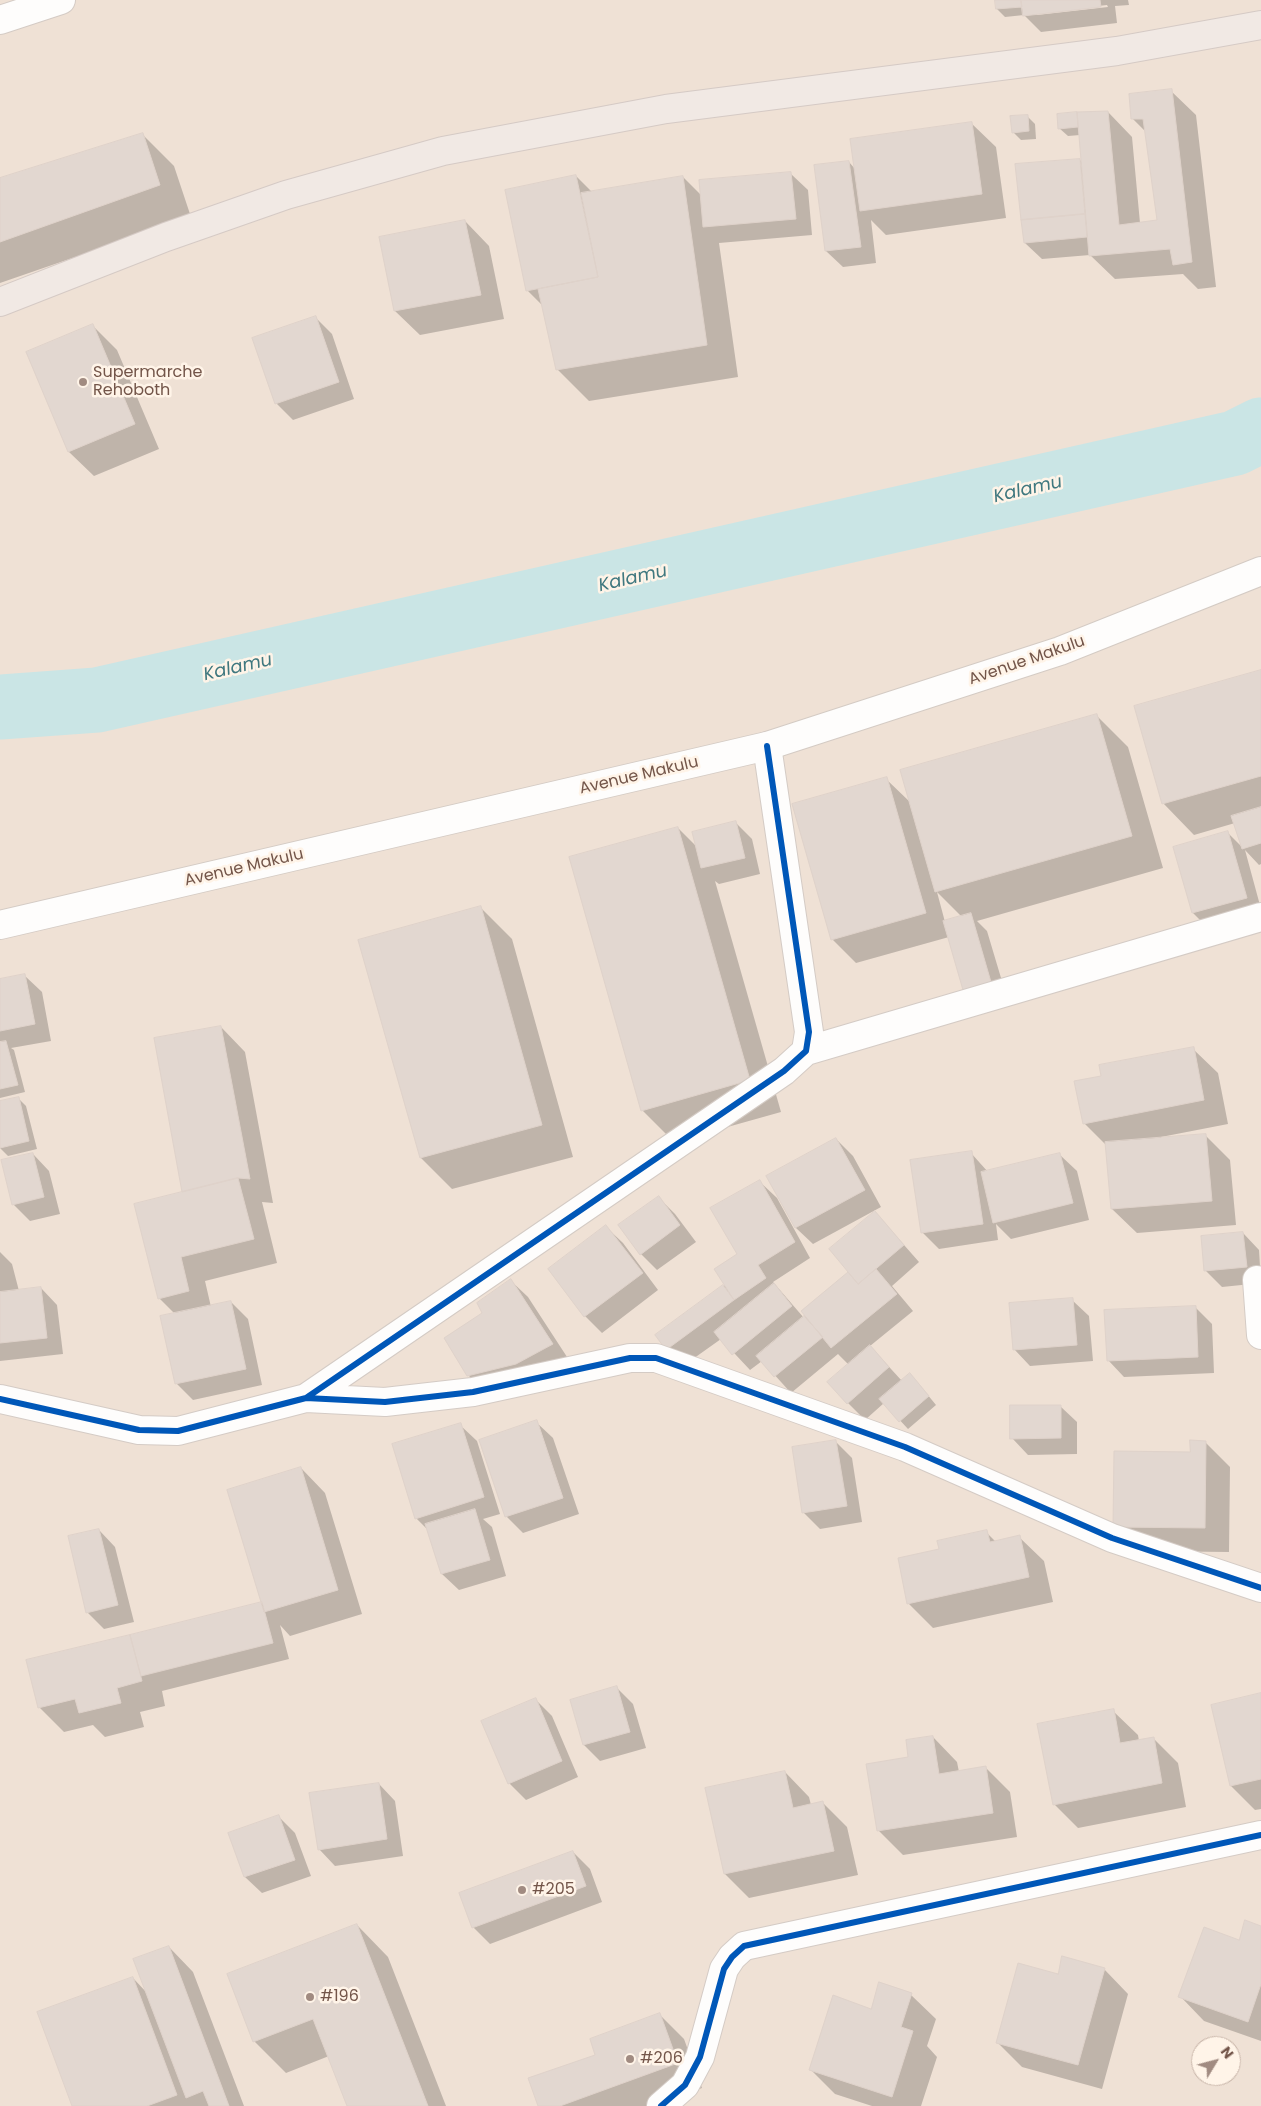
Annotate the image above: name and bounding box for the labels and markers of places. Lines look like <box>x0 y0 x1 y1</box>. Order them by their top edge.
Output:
place label: Supermarche Rehoboth <box>93 363 202 401</box>
marker: Supermarche Rehoboth <box>77 376 89 388</box>
place label: #205 <box>532 1880 575 1900</box>
marker: #205 <box>516 1884 528 1896</box>
place label: #196 <box>320 1987 359 2007</box>
marker: #196 <box>304 1991 316 2003</box>
place label: #206 <box>640 2049 683 2069</box>
marker: #206 <box>624 2053 636 2065</box>

